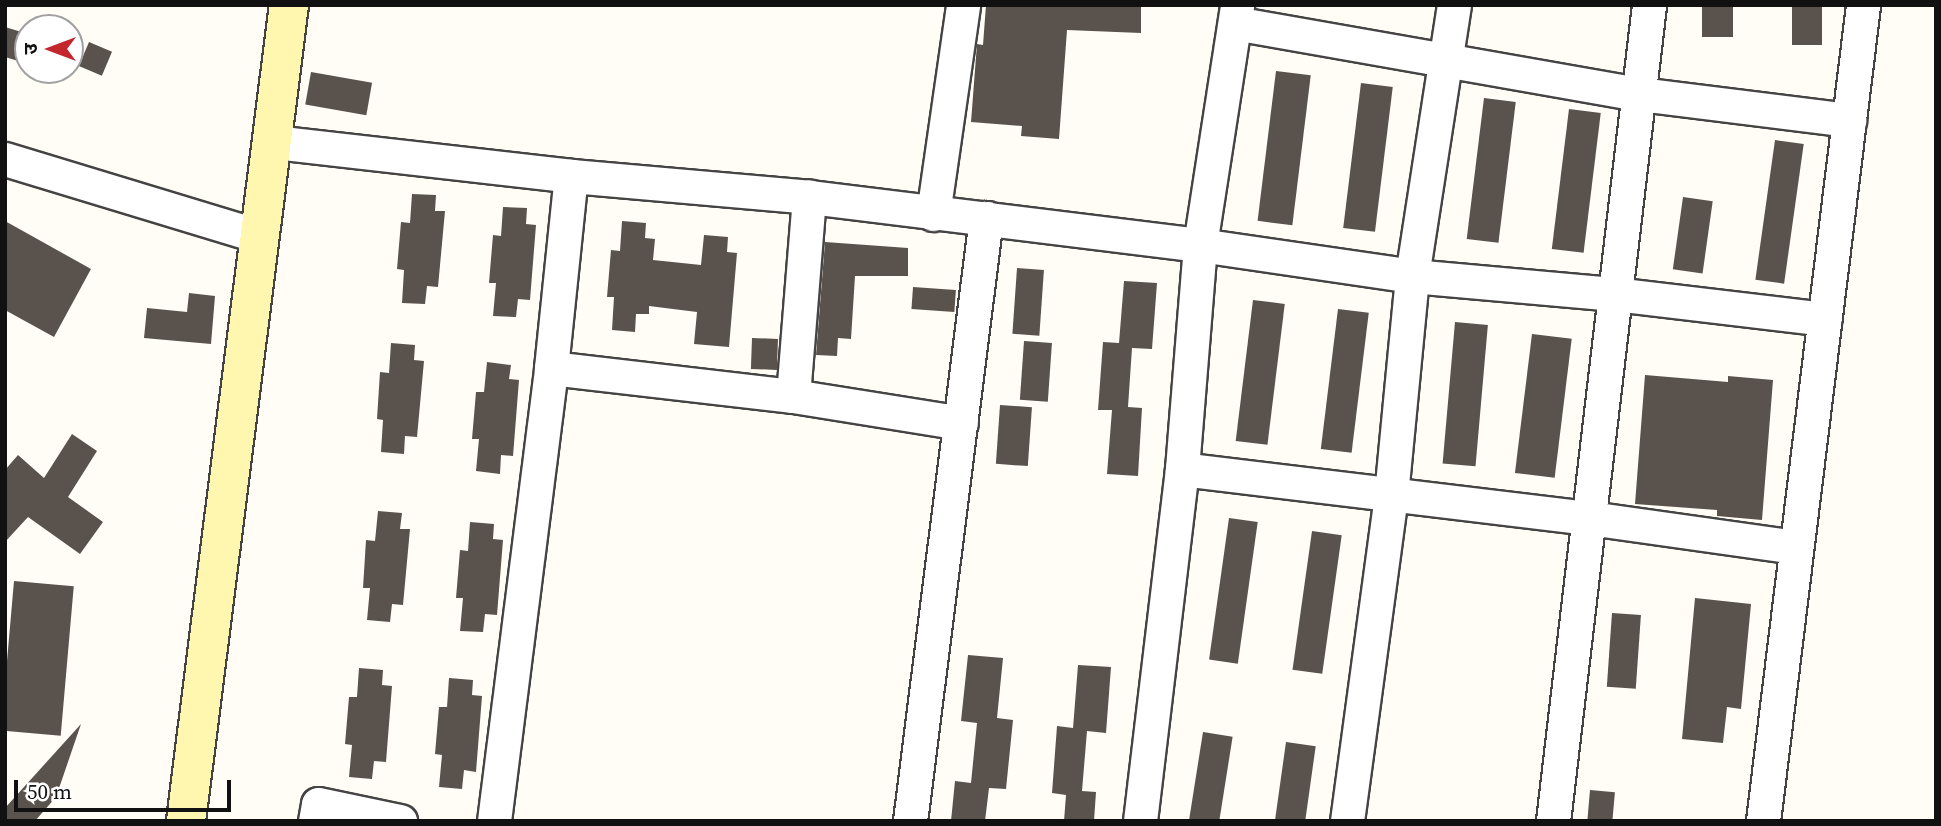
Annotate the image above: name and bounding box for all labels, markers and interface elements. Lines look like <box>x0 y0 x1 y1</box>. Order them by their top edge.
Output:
north arrow <box>14 14 84 84</box>
text: उ <box>17 43 43 55</box>
scale bar <box>18 766 234 810</box>
text: 50 m <box>27 777 72 806</box>

